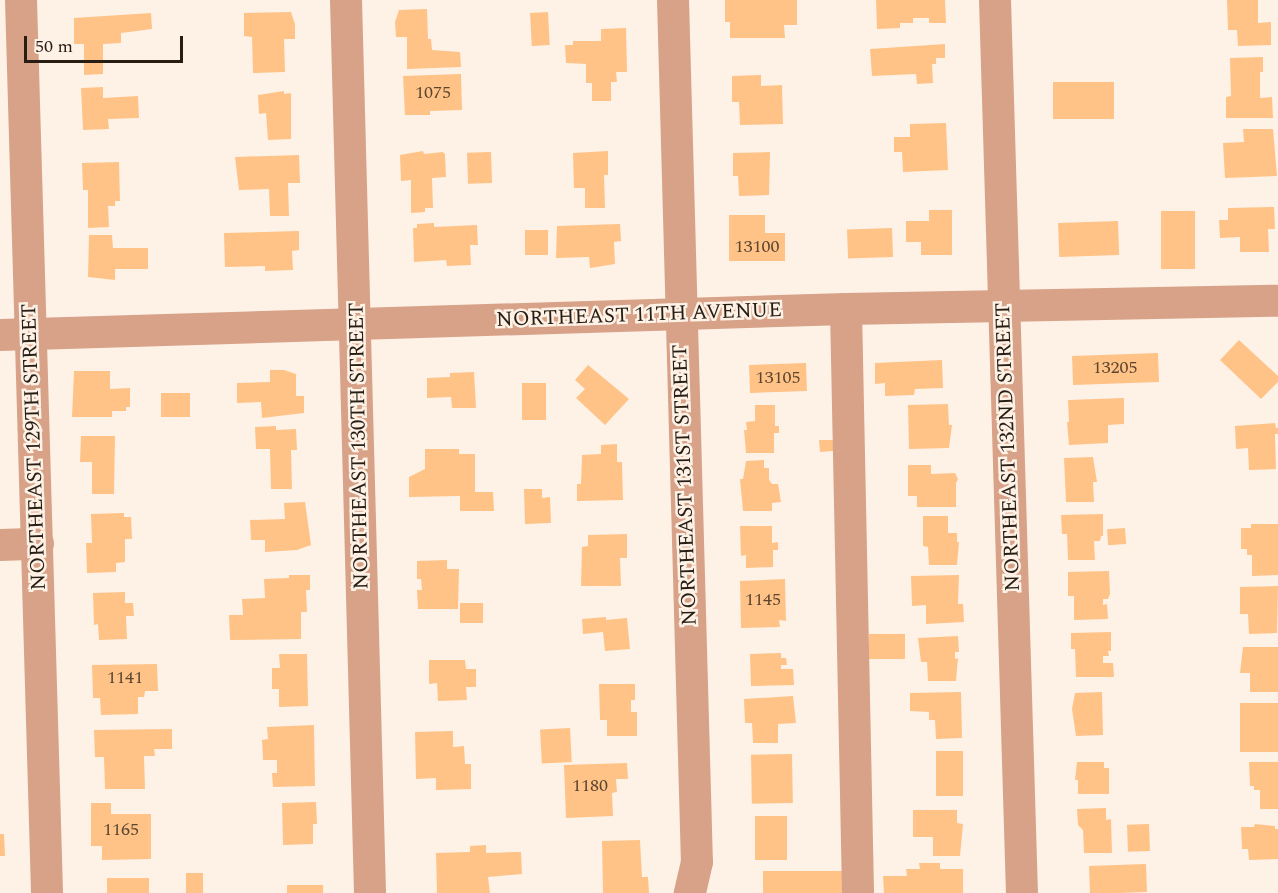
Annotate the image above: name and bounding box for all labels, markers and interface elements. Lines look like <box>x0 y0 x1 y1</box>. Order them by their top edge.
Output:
scale bar <box>27 24 186 62</box>
text: 50 m <box>35 33 73 60</box>
house number: 1075 <box>415 82 451 104</box>
house number: 13100 <box>735 236 779 258</box>
street label: NORTHEAST 11TH AVENUE <box>495 297 783 333</box>
street label: NORTHEAST 130TH STREET <box>344 302 374 590</box>
street label: NORTHEAST 132ND STREET <box>990 302 1026 592</box>
street label: NORTHEAST 129TH STREET <box>16 303 52 591</box>
street label: NORTHEAST 131ST STREET <box>667 344 703 626</box>
house number: 13205 <box>1093 357 1137 379</box>
house number: 13105 <box>756 367 800 389</box>
house number: 1145 <box>745 589 781 611</box>
house number: 1141 <box>107 667 143 689</box>
house number: 1180 <box>572 775 608 797</box>
house number: 1165 <box>103 819 139 841</box>

